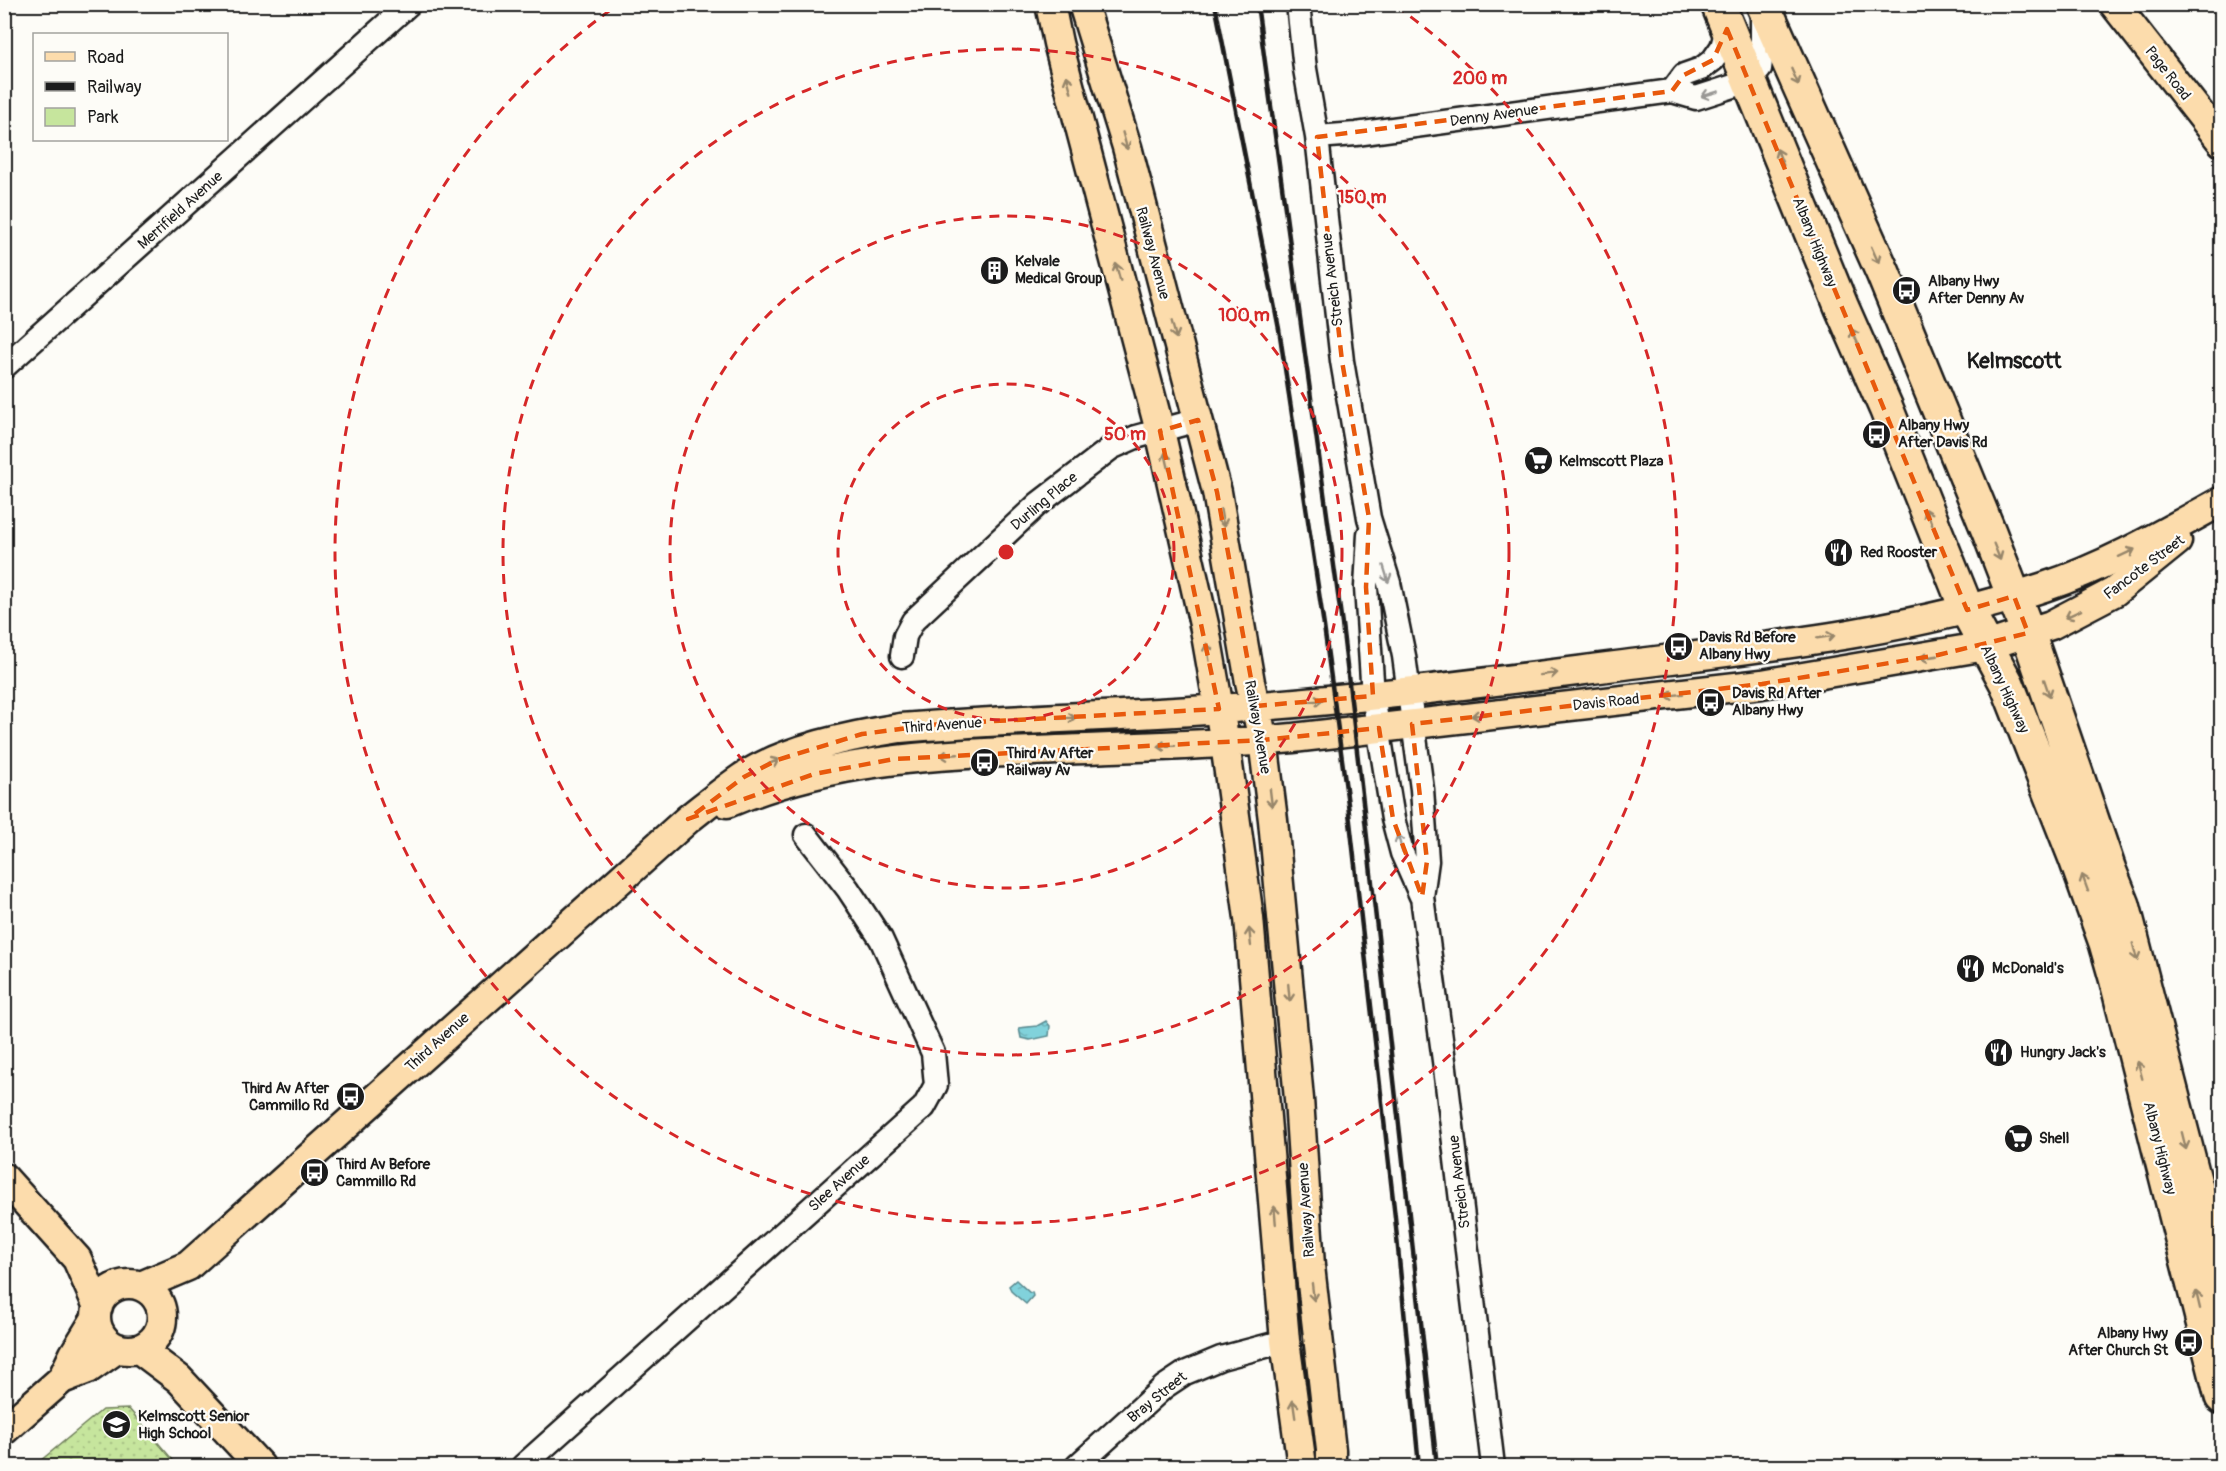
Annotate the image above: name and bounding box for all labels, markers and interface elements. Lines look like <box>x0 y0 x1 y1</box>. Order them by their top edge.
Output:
legend <box>33 33 228 141</box>
street label: Page Road <box>2140 42 2195 104</box>
text: Road <box>87 46 124 69</box>
text: 200 m <box>1453 67 1507 90</box>
one-way arrow <box>1790 68 1802 86</box>
one-way arrow <box>1062 75 1074 94</box>
text: Railway <box>87 76 142 99</box>
one-way arrow <box>1701 89 1720 100</box>
street label: Denny Avenue <box>1449 100 1540 131</box>
text: Park <box>87 106 119 129</box>
one-way arrow <box>1120 131 1131 150</box>
one-way arrow <box>1774 148 1785 166</box>
street label: Merrifield Avenue <box>134 167 227 254</box>
text: 150 m <box>1338 186 1387 209</box>
street label: Albany Highway <box>1788 194 1841 291</box>
street label: Railway Avenue <box>1131 205 1174 302</box>
street label: Streich Avenue <box>1317 232 1348 328</box>
one-way arrow <box>1871 246 1882 264</box>
place label: Kelvale Medical Group <box>1015 252 1102 288</box>
building icon: Kelvale Medical Group <box>978 254 1010 286</box>
one-way arrow <box>1112 263 1124 282</box>
place label: Albany Hwy After Denny Av <box>1928 272 2025 308</box>
bus stop icon: Albany Hwy After Denny Av <box>1891 274 1923 306</box>
text: 100 m <box>1218 304 1270 327</box>
one-way arrow <box>1168 320 1180 339</box>
one-way arrow <box>1849 328 1860 346</box>
district label: Kelmscott <box>1967 348 2062 375</box>
place label: Albany Hwy After Davis Rd <box>1898 416 1988 452</box>
bus stop icon: Albany Hwy After Davis Rd <box>1861 418 1893 450</box>
text: 50 m <box>1104 423 1146 446</box>
supermarket icon: Kelmscott Plaza <box>1522 445 1554 477</box>
one-way arrow <box>1160 452 1172 471</box>
place label: Kelmscott Plaza <box>1559 452 1663 471</box>
street label: Durling Place <box>1007 468 1082 535</box>
one-way arrow <box>1217 508 1228 528</box>
one-way arrow <box>1923 508 1934 527</box>
street label: Fancote Street <box>2100 530 2189 604</box>
restaurant icon: Red Rooster <box>1823 536 1855 568</box>
centre of rings <box>996 542 1016 562</box>
one-way arrow <box>1992 542 2003 561</box>
place label: Red Rooster <box>1860 543 1938 562</box>
one-way arrow <box>2118 546 2136 558</box>
one-way arrow <box>1382 564 1393 583</box>
one-way arrow <box>2064 609 2082 621</box>
place label: Davis Rd Before Albany Hwy <box>1699 628 1796 664</box>
bus stop icon: Davis Rd Before Albany Hwy <box>1662 630 1694 662</box>
one-way arrow <box>1815 632 1835 643</box>
one-way arrow <box>1203 642 1214 662</box>
street label: Albany Highway <box>1976 642 2034 737</box>
one-way arrow <box>1919 651 1939 662</box>
one-way arrow <box>1539 669 1559 680</box>
one-way arrow <box>2043 678 2054 697</box>
street label: Railway Avenue <box>1240 679 1275 776</box>
place label: Davis Rd After Albany Hwy <box>1732 684 1822 720</box>
bus stop icon: Davis Rd After Albany Hwy <box>1695 686 1727 718</box>
street label: Davis Road <box>1572 690 1640 715</box>
one-way arrow <box>1664 690 1684 701</box>
one-way arrow <box>1303 695 1323 706</box>
one-way arrow <box>1470 710 1490 721</box>
one-way arrow <box>1056 712 1076 723</box>
street label: Third Avenue <box>901 713 983 738</box>
one-way arrow <box>1157 740 1177 751</box>
place label: Third Av After Railway Av <box>1005 744 1094 780</box>
bus stop icon: Third Av After Railway Av <box>969 746 1001 778</box>
one-way arrow <box>940 749 960 760</box>
one-way arrow <box>762 757 780 769</box>
one-way arrow <box>1265 788 1276 808</box>
one-way arrow <box>1393 834 1405 853</box>
one-way arrow <box>2078 874 2089 893</box>
one-way arrow <box>1244 927 1255 947</box>
one-way arrow <box>2130 943 2142 962</box>
restaurant icon: McDonald's <box>1955 952 1987 984</box>
place label: McDonald's <box>1992 959 2064 978</box>
one-way arrow <box>1284 982 1295 1002</box>
street label: Third Avenue <box>401 1008 474 1076</box>
restaurant icon: Hungry Jack's <box>1983 1036 2015 1068</box>
place label: Hungry Jack's <box>2020 1043 2106 1062</box>
one-way arrow <box>2134 1061 2146 1080</box>
place label: Third Av After Cammillo Rd <box>241 1079 330 1115</box>
bus stop icon: Third Av After Cammillo Rd <box>334 1081 366 1113</box>
street label: Albany Highway <box>2139 1100 2180 1197</box>
supermarket icon: Shell <box>2002 1122 2034 1154</box>
place label: Shell <box>2039 1129 2069 1148</box>
one-way arrow <box>2179 1131 2191 1150</box>
street label: Streich Avenue <box>1444 1134 1475 1230</box>
street label: Slee Avenue <box>805 1150 875 1216</box>
place label: Third Av Before Cammillo Rd <box>335 1155 431 1191</box>
bus stop icon: Third Av Before Cammillo Rd <box>299 1157 331 1189</box>
street label: Railway Avenue <box>1294 1161 1319 1258</box>
one-way arrow <box>1269 1205 1280 1225</box>
one-way arrow <box>1308 1281 1319 1301</box>
one-way arrow <box>2192 1290 2203 1310</box>
place label: Albany Hwy After Church St <box>2068 1324 2169 1360</box>
bus stop icon: Albany Hwy After Church St <box>2173 1326 2205 1358</box>
street label: Bray Street <box>1124 1367 1192 1427</box>
one-way arrow <box>1289 1399 1300 1419</box>
place label: Kelmscott Senior High School <box>138 1407 250 1443</box>
school or university icon: Kelmscott Senior High School <box>101 1409 133 1441</box>

